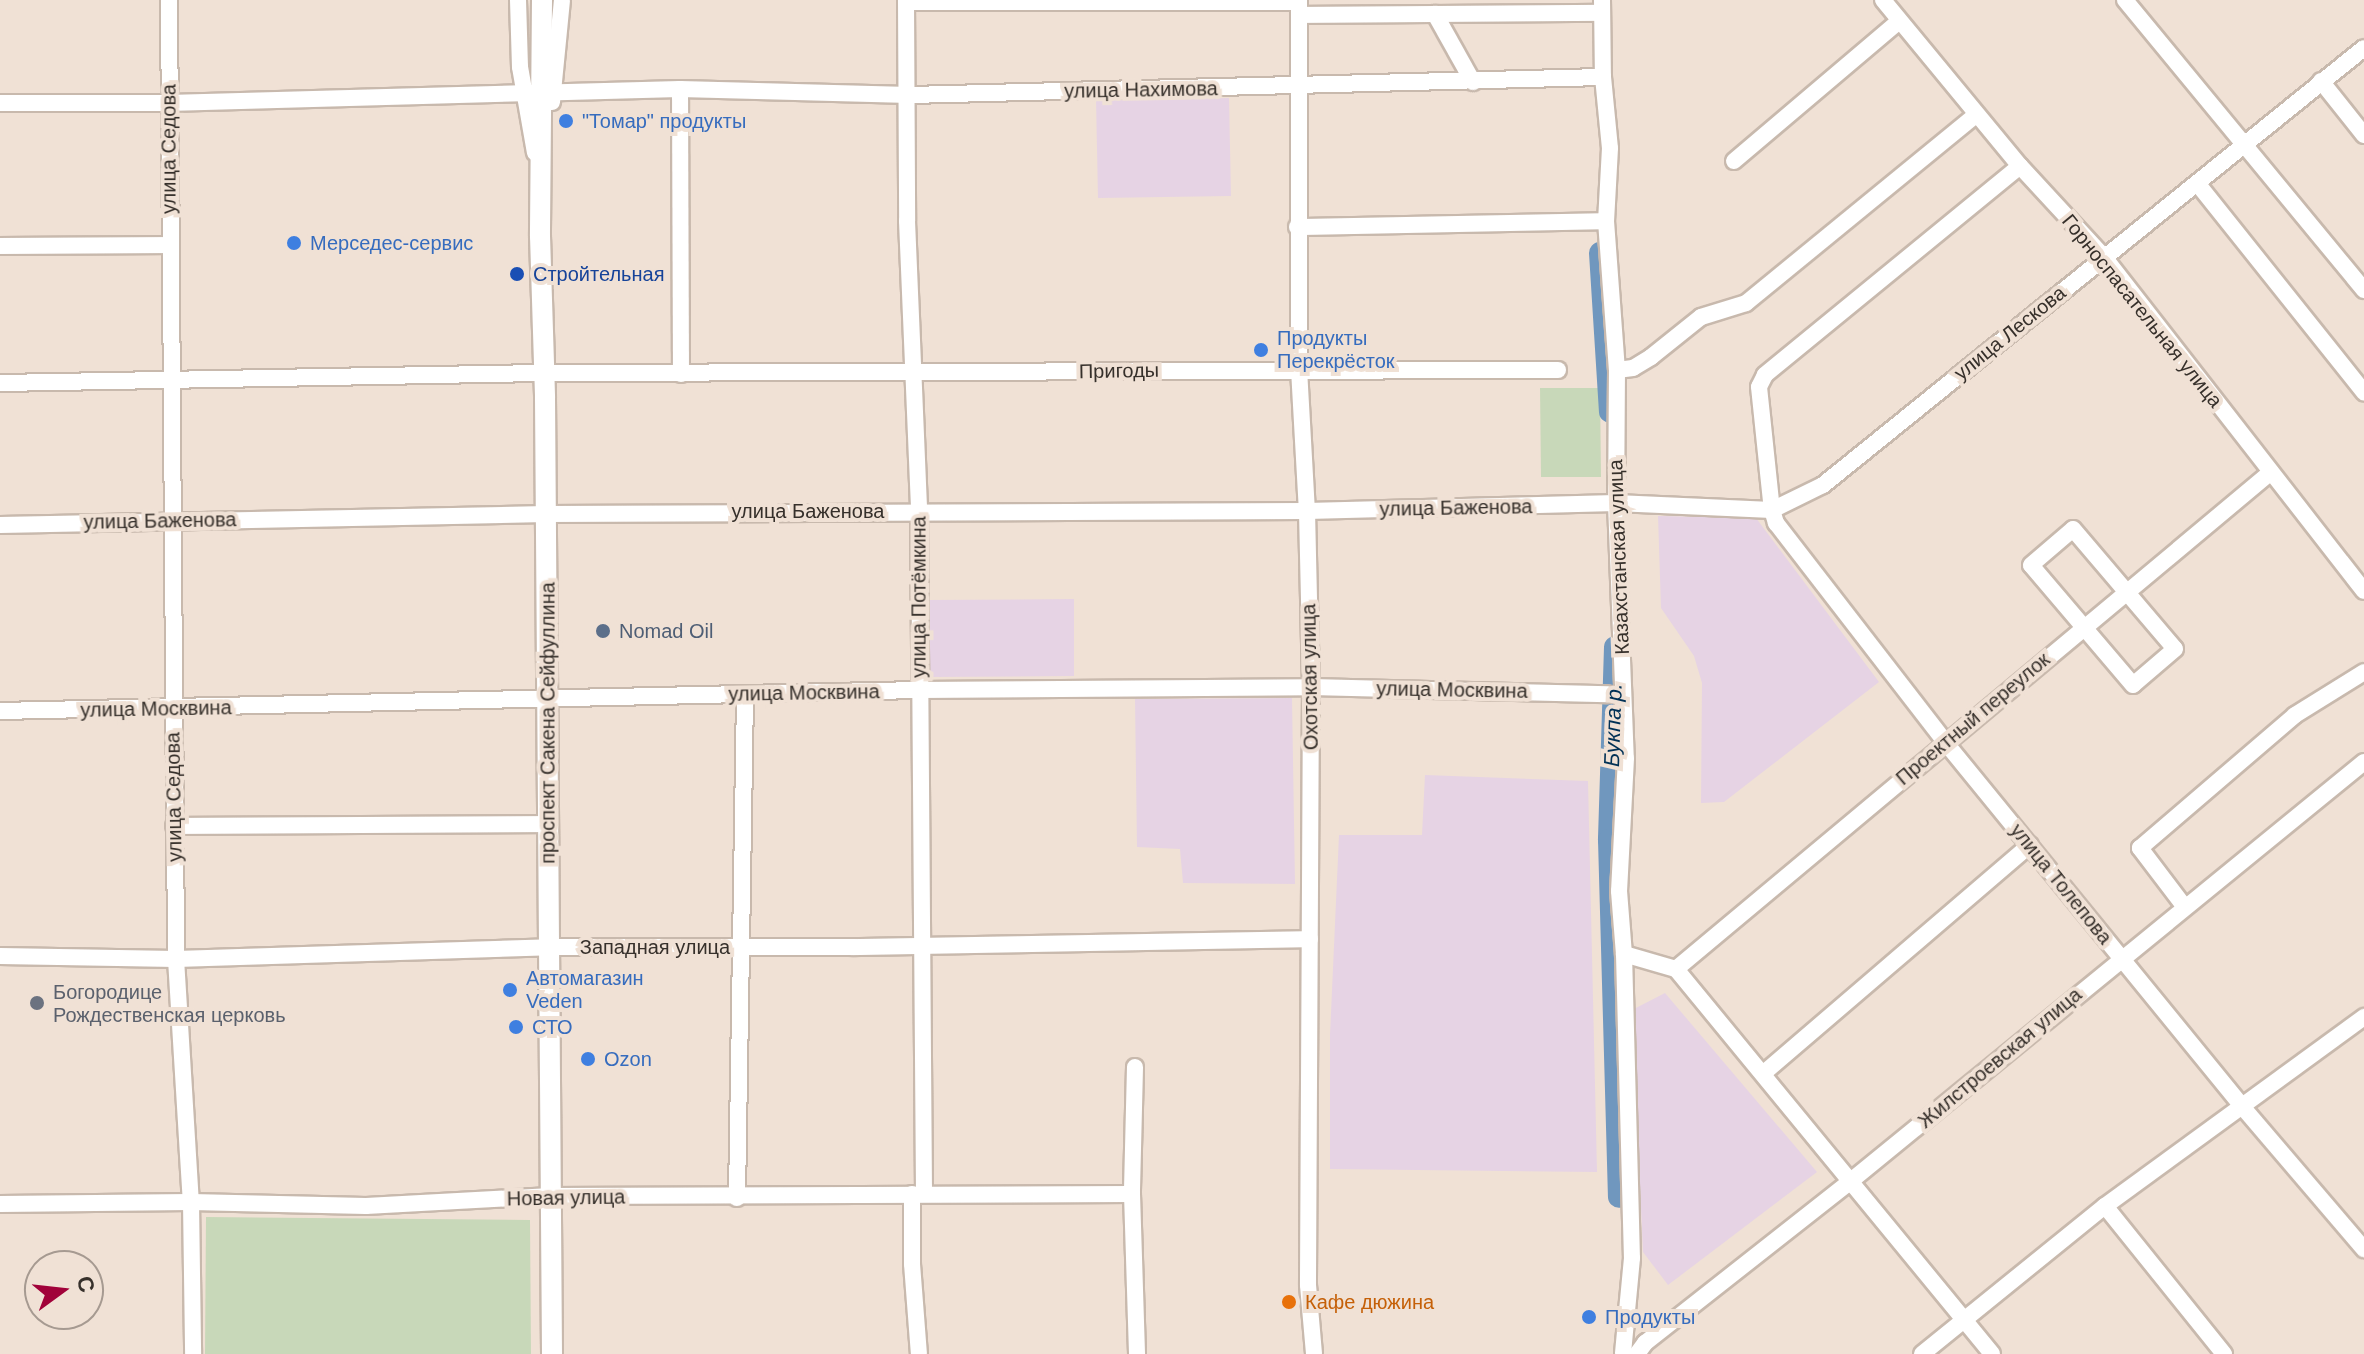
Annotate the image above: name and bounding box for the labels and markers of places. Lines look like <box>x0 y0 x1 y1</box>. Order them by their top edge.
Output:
place label: "Томар" продукты <box>582 109 746 133</box>
marker: "Томар" продукты <box>557 112 575 130</box>
place label: Мерседес-сервис <box>310 231 473 255</box>
marker: Мерседес-сервис <box>285 234 303 252</box>
place label: Стройтельная <box>533 262 665 286</box>
marker: Стройтельная <box>508 265 526 283</box>
place label: Продукты Перекрёсток <box>1277 326 1395 373</box>
marker: Продукты Перекрёсток <box>1252 341 1270 359</box>
place label: Nomad Oil <box>619 619 713 643</box>
marker: Nomad Oil <box>594 622 612 640</box>
place label: Автомагазин Veden <box>526 966 644 1013</box>
place label: Богородице Рождественская церковь <box>53 980 286 1027</box>
marker: Автомагазин Veden <box>501 981 519 999</box>
marker: Богородице Рождественская церковь <box>28 994 46 1012</box>
place label: СТО <box>532 1015 573 1039</box>
marker: СТО <box>507 1018 525 1036</box>
place label: Ozon <box>604 1047 652 1071</box>
marker: Ozon <box>579 1050 597 1068</box>
place label: Кафе дюжина <box>1305 1290 1434 1314</box>
marker: Кафе дюжина <box>1280 1293 1298 1311</box>
place label: Продукты <box>1605 1305 1695 1329</box>
marker: Продукты <box>1580 1308 1598 1326</box>

